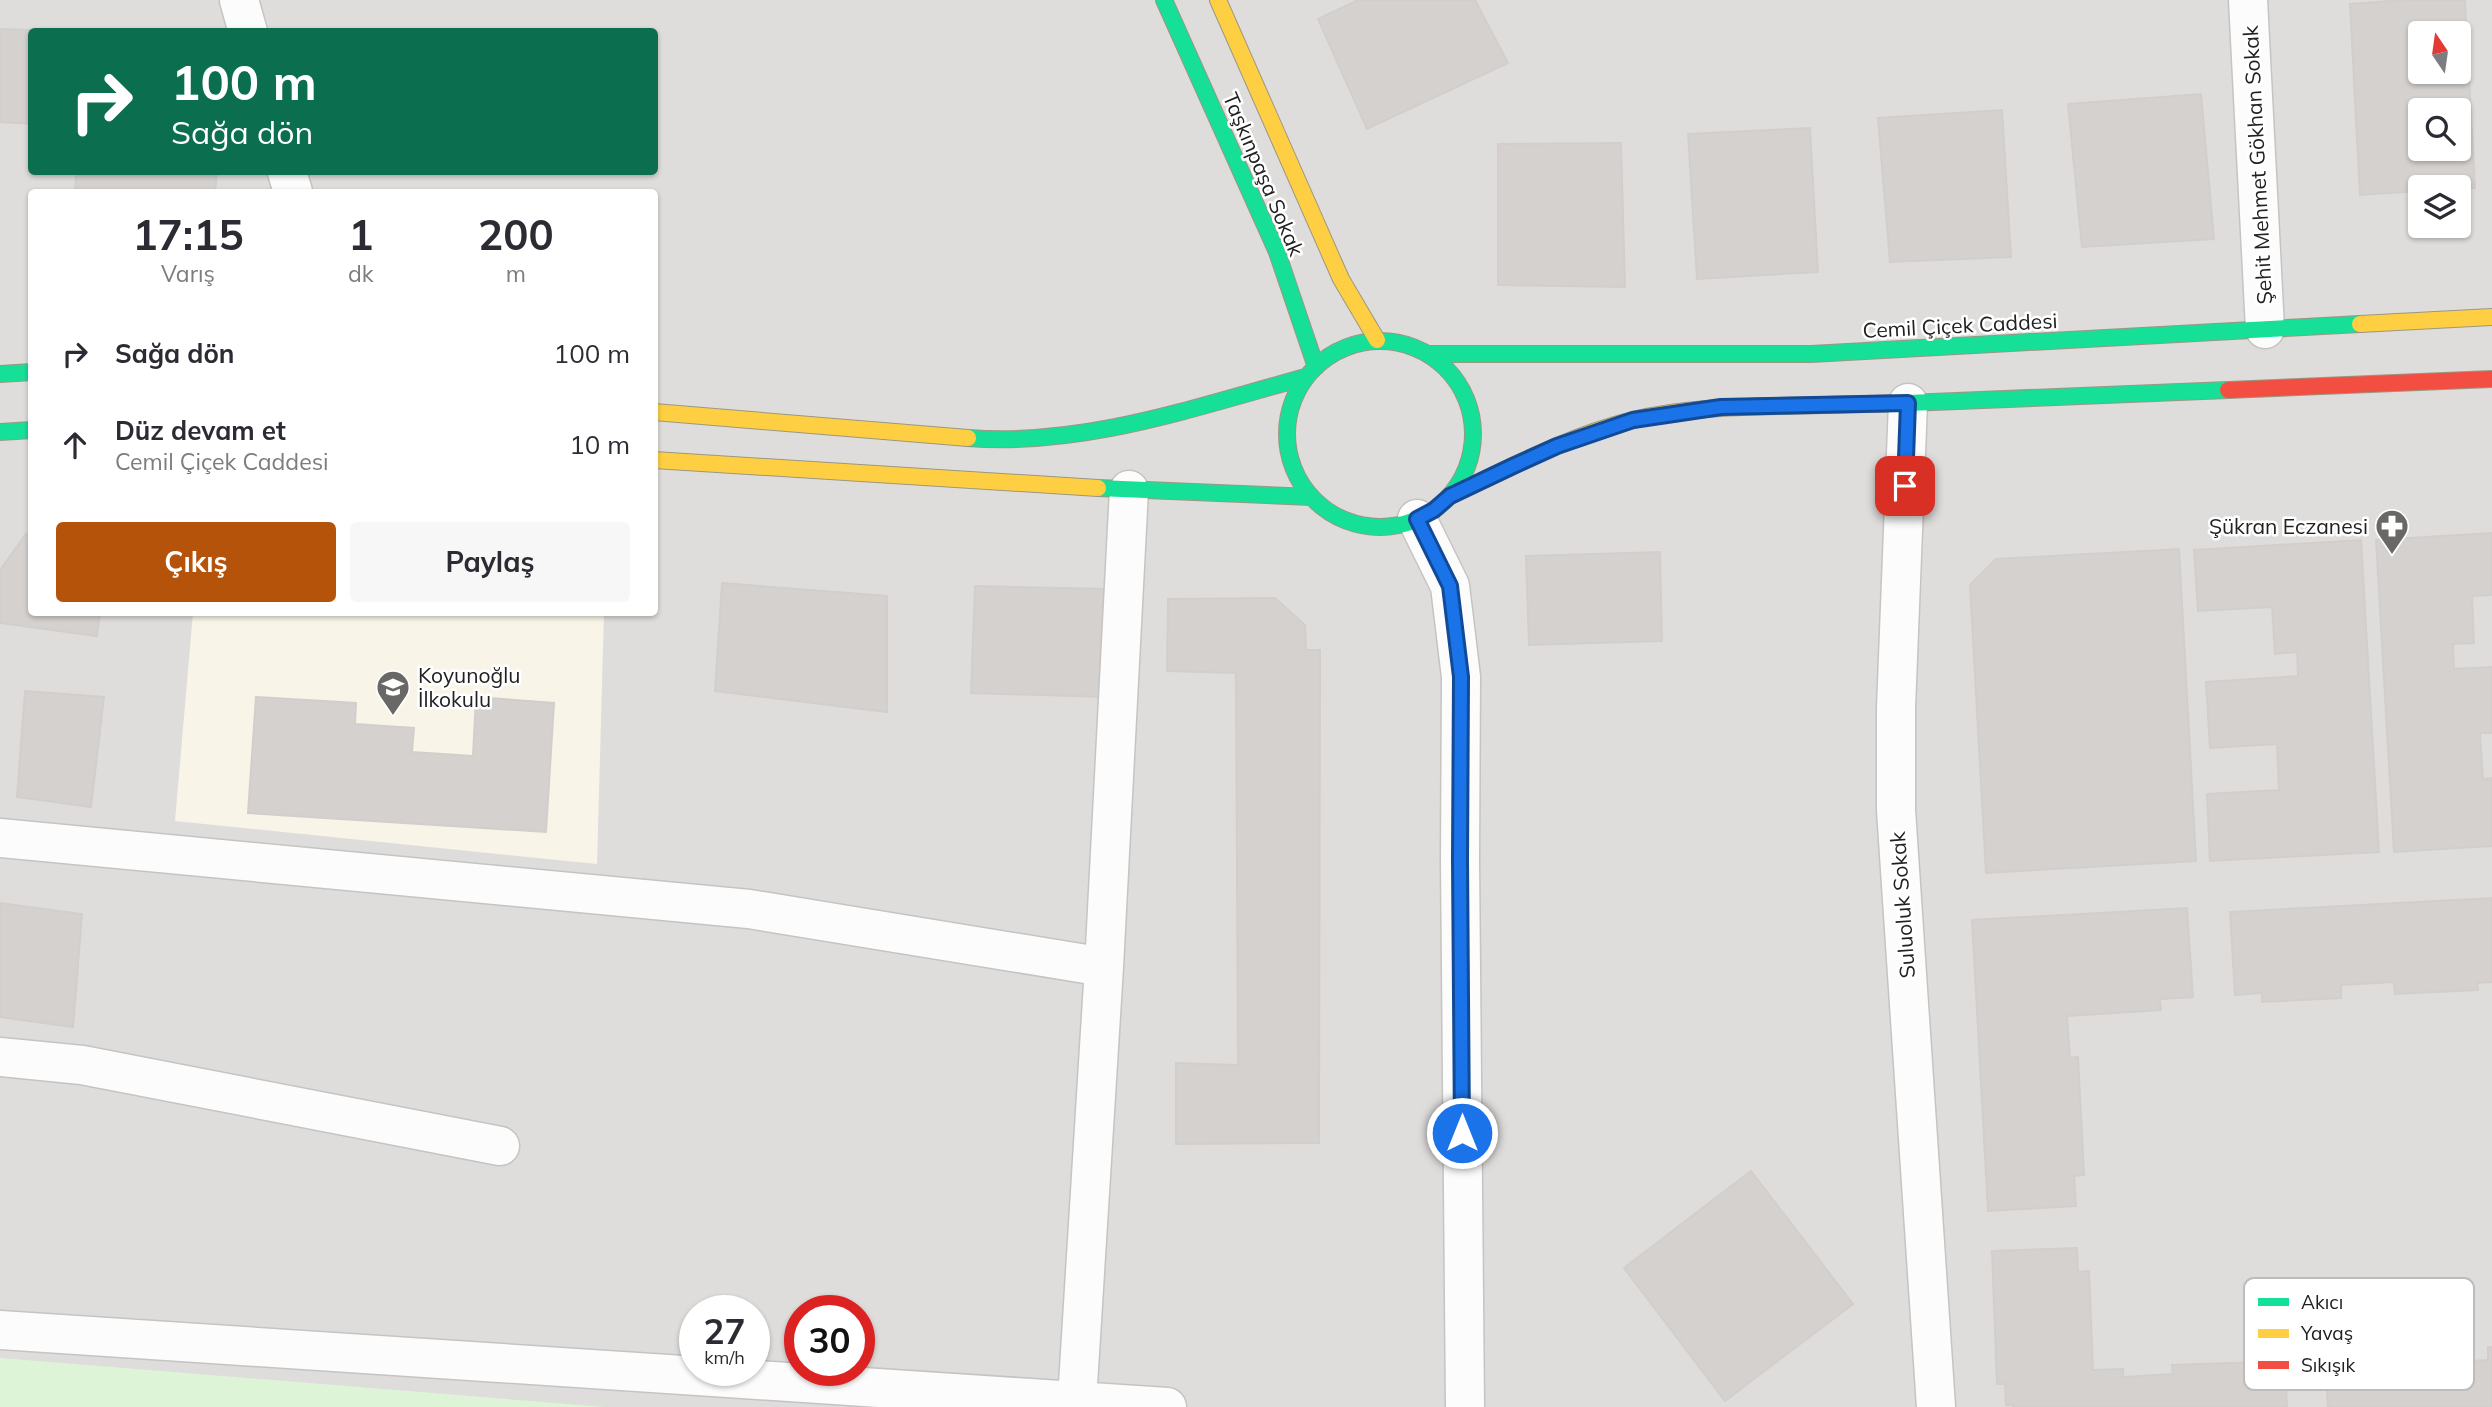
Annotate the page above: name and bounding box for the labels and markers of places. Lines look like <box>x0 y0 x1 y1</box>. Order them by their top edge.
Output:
pin <box>1875 456 1935 516</box>
pharmacy icon: Şükran Eczanesi <box>2373 507 2411 556</box>
place label: Şükran Eczanesi <box>2209 513 2368 539</box>
place label: Koyunoğlu İlkokulu <box>418 662 520 712</box>
school or university icon: Koyunoğlu İlkokulu <box>374 668 412 717</box>

